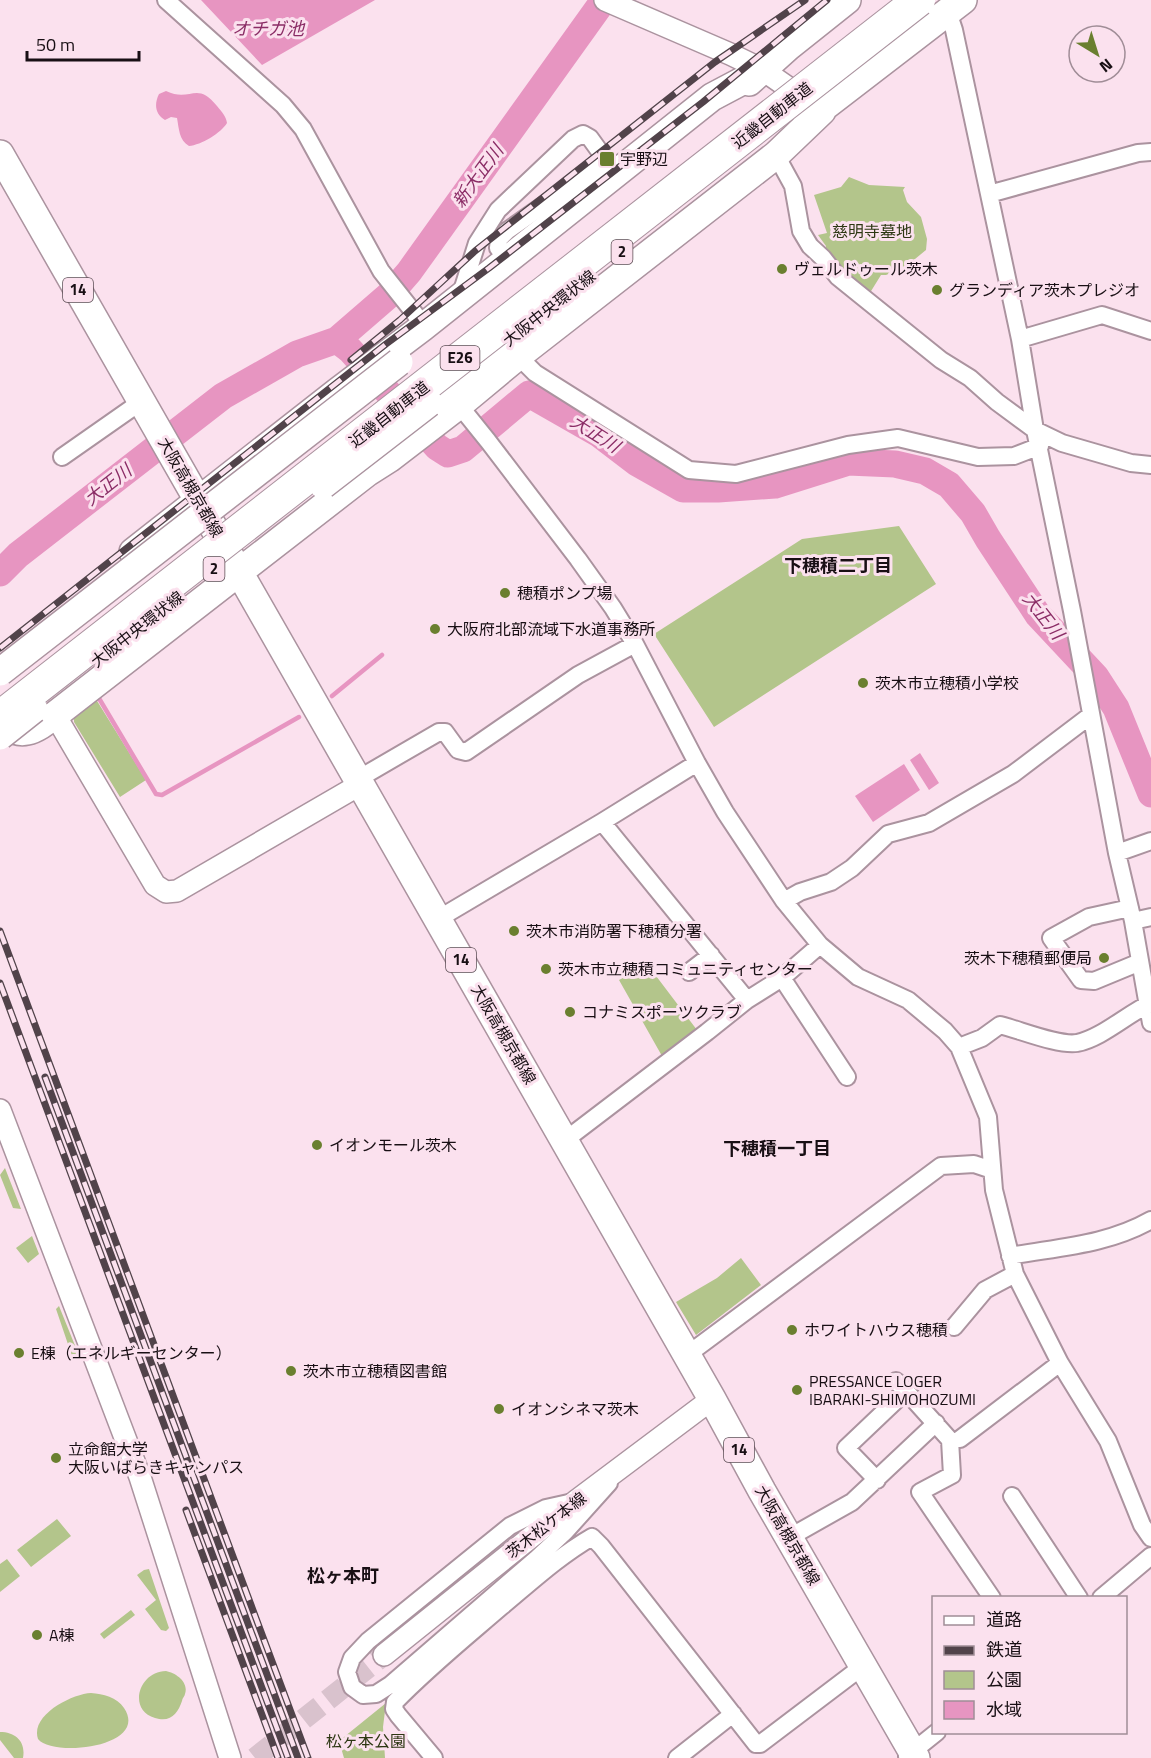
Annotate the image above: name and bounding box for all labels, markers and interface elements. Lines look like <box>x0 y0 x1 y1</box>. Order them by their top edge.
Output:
water label: オチガ池 <box>232 15 306 42</box>
scale bar <box>27 24 140 62</box>
north arrow <box>1067 24 1127 84</box>
text: 50 m <box>36 31 75 58</box>
text: N <box>1094 53 1118 79</box>
street label: 近畿自動車道 <box>727 76 817 154</box>
water label: 新大正川 <box>446 137 511 213</box>
place label: 宇野辺 <box>620 147 668 171</box>
marker: 宇野辺 <box>598 150 616 168</box>
park label: 慈明寺墓地 <box>832 219 912 243</box>
road number: 2 <box>612 240 632 264</box>
place label: ヴェルドゥール茨木 <box>794 257 938 281</box>
marker: ヴェルドゥール茨木 <box>775 262 789 276</box>
street label: 大阪中央環状線 <box>497 264 601 352</box>
road number: 14 <box>63 278 93 302</box>
place label: グランディア茨木プレジオ <box>949 278 1140 302</box>
marker: グランディア茨木プレジオ <box>930 283 944 297</box>
road number: E26 <box>440 346 480 370</box>
street label: 近畿自動車道 <box>344 375 434 453</box>
water label: 大正川 <box>565 408 627 460</box>
street label: 大阪高槻京都線 <box>153 432 229 542</box>
water label: 大正川 <box>78 456 139 512</box>
district label: 下穂積二丁目 <box>784 552 892 579</box>
road number: 2 <box>204 557 224 581</box>
place label: 穂積ポンプ場 <box>517 581 613 605</box>
street label: 大阪中央環状線 <box>85 585 189 673</box>
marker: 穂積ポンプ場 <box>498 586 512 600</box>
water label: 大正川 <box>1016 586 1072 647</box>
place label: 大阪府北部流域下水道事務所 <box>447 617 655 641</box>
marker: 大阪府北部流域下水道事務所 <box>428 622 442 636</box>
place label: 茨木市立穂積小学校 <box>875 671 1019 695</box>
marker: 茨木市立穂積小学校 <box>856 676 870 690</box>
place label: 茨木市消防署下穂積分署 <box>526 919 702 943</box>
marker: 茨木市消防署下穂積分署 <box>507 924 521 938</box>
place label: 茨木下穂積郵便局 <box>964 946 1092 970</box>
road number: 14 <box>446 948 476 972</box>
marker: 茨木下穂積郵便局 <box>1097 951 1111 965</box>
place label: 茨木市立穂積コミュニティセンター <box>558 957 813 981</box>
marker: 茨木市立穂積コミュニティセンター <box>539 962 553 976</box>
street label: 大阪高槻京都線 <box>466 979 542 1089</box>
place label: コナミスポーツクラブ <box>582 1000 742 1024</box>
marker: コナミスポーツクラブ <box>563 1005 577 1019</box>
place label: イオンモール茨木 <box>329 1133 457 1157</box>
district label: 下穂積一丁目 <box>723 1135 831 1162</box>
marker: イオンモール茨木 <box>310 1138 324 1152</box>
place label: ホワイトハウス穂積 <box>804 1318 948 1342</box>
marker: ホワイトハウス穂積 <box>785 1323 799 1337</box>
place label: E棟（エネルギーセンター） <box>31 1341 232 1365</box>
marker: E棟（エネルギーセンター） <box>12 1346 26 1360</box>
place label: 茨木市立穂積図書館 <box>303 1359 447 1383</box>
marker: 茨木市立穂積図書館 <box>284 1364 298 1378</box>
place label: PRESSANCE LOGER IBARAKI-SHIMOHOZUMI <box>809 1369 976 1411</box>
marker: PRESSANCE LOGER IBARAKI-SHIMOHOZUMI <box>790 1383 804 1397</box>
place label: イオンシネマ茨木 <box>511 1397 639 1421</box>
marker: イオンシネマ茨木 <box>492 1402 506 1416</box>
place label: 立命館大学 大阪いばらきキャンパス <box>68 1437 244 1479</box>
road number: 14 <box>724 1438 754 1462</box>
marker: 立命館大学 大阪いばらきキャンパス <box>49 1451 63 1465</box>
street label: 大阪高槻京都線 <box>750 1480 826 1590</box>
street label: 茨木松ケ本線 <box>501 1486 591 1564</box>
district label: 松ヶ本町 <box>307 1562 379 1589</box>
legend <box>932 1596 1127 1734</box>
text: 道路 <box>986 1606 1022 1633</box>
place label: A棟 <box>49 1623 75 1647</box>
marker: A棟 <box>30 1628 44 1642</box>
text: 鉄道 <box>986 1636 1022 1663</box>
text: 公園 <box>986 1666 1022 1693</box>
text: 水域 <box>986 1696 1022 1723</box>
park label: 松ヶ本公園 <box>326 1729 406 1753</box>

